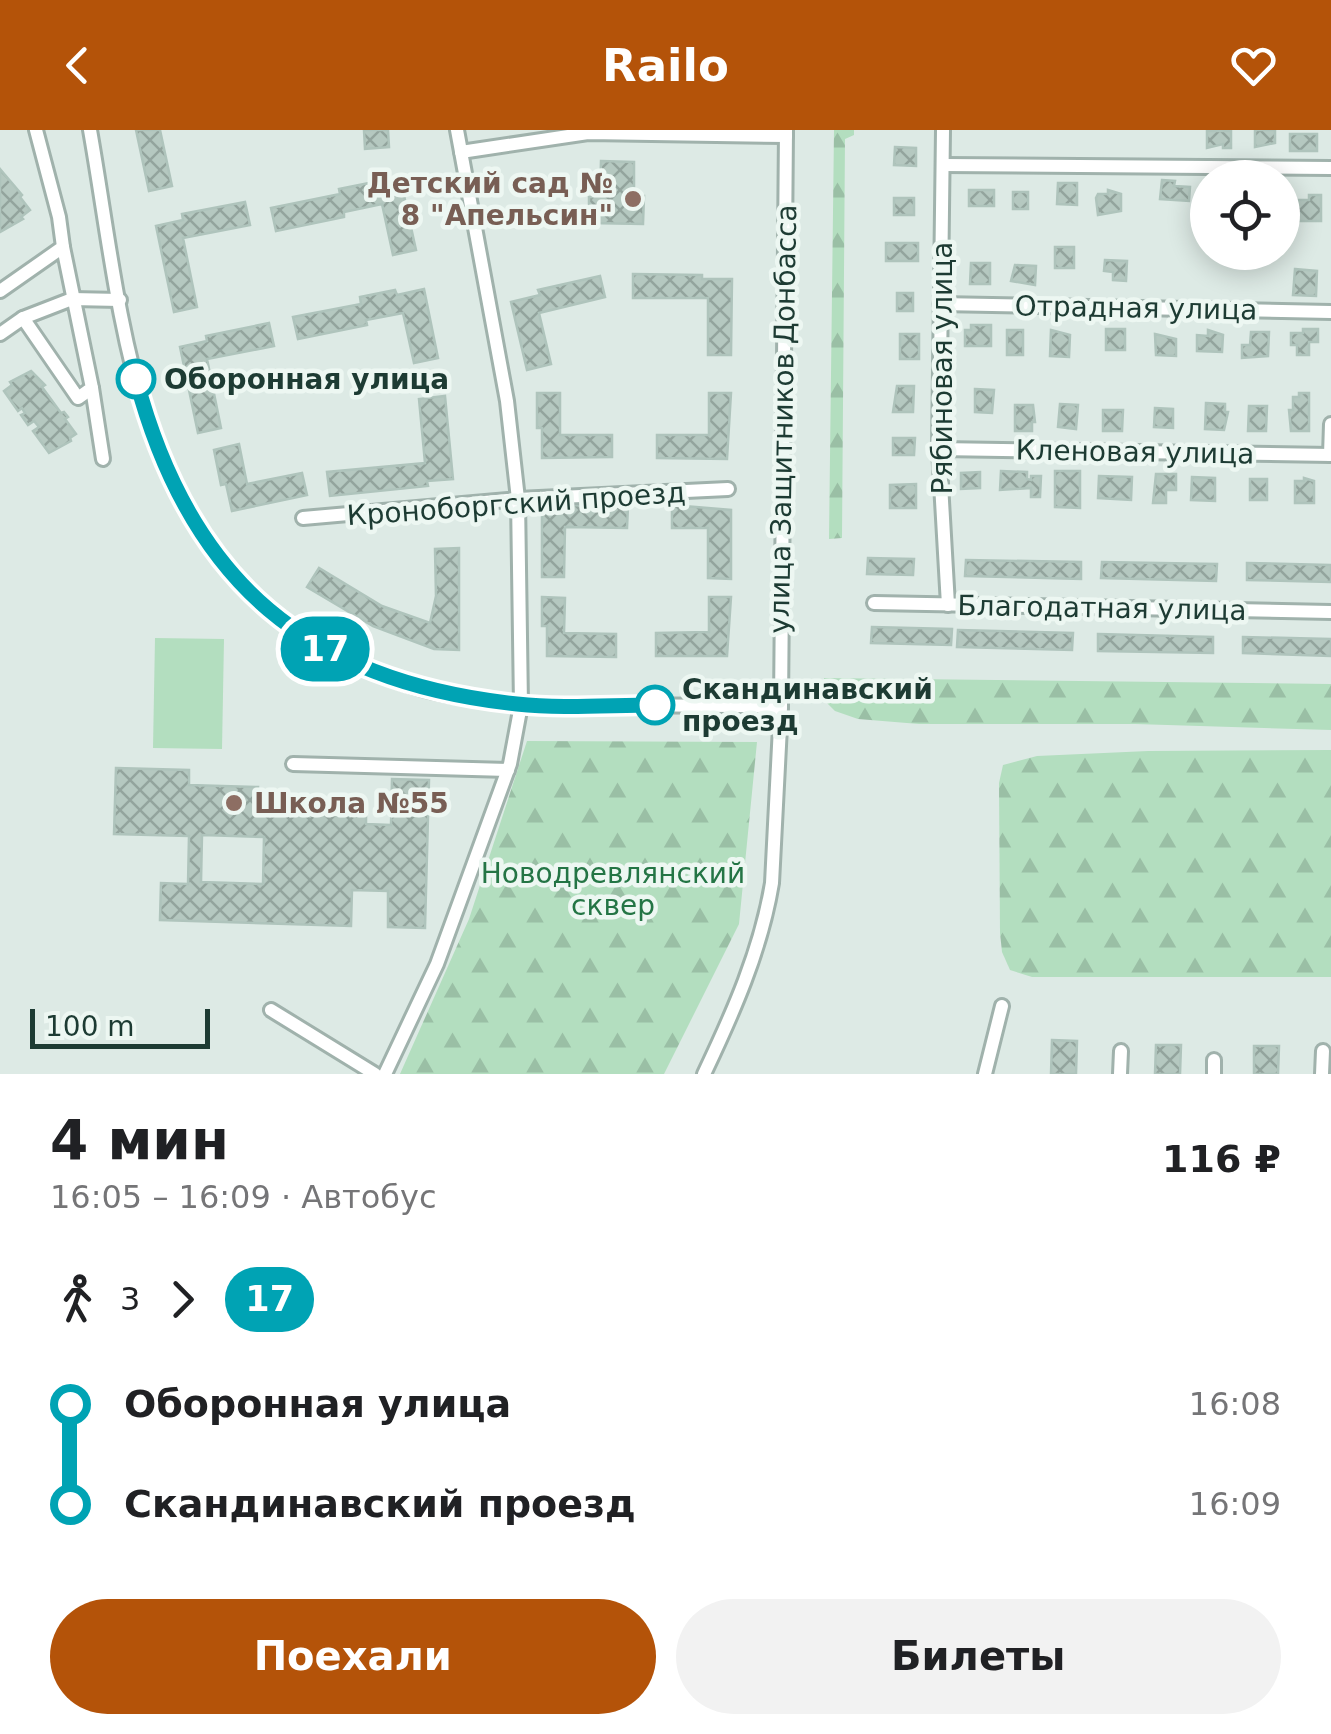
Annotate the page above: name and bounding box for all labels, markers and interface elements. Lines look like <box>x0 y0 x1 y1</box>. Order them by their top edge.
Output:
icon: back <box>50 38 105 93</box>
icon: heart <box>1226 38 1281 93</box>
text: Railo <box>602 39 729 92</box>
map controls <box>1190 160 1300 270</box>
button: locate <box>1190 160 1300 270</box>
place label: Детский сад № 8 "Апельсин" <box>367 167 613 232</box>
marker: Детский сад № 8 "Апельсин" <box>622 188 644 210</box>
street label: улица Защитников Донбасса <box>763 204 803 634</box>
street label: Рябиновая улица <box>926 242 959 494</box>
street label: Отрадная улица <box>1014 289 1258 327</box>
marker: Оборонная улица <box>117 360 155 398</box>
place label: Оборонная улица <box>164 363 449 396</box>
street label: Кленовая улица <box>1015 433 1255 471</box>
street label: Кроноборгский проезд <box>346 476 686 532</box>
street label: Благодатная улица <box>957 589 1247 627</box>
line badge: 17 <box>280 616 370 682</box>
text: 17 <box>301 629 349 669</box>
place label: Скандинавский проезд <box>682 673 933 738</box>
marker: Скандинавский проезд <box>636 686 674 724</box>
place label: Школа №55 <box>254 787 449 820</box>
marker: Школа №55 <box>223 792 245 814</box>
park label: Новодревлянский сквер <box>481 857 745 922</box>
scale bar <box>30 1004 210 1048</box>
text: 100 m <box>45 1010 135 1043</box>
text: 4 мин <box>50 1108 229 1172</box>
text: 116 ₽ <box>1162 1137 1281 1181</box>
text: 16:05 – 16:09 · Автобус <box>50 1178 437 1216</box>
icon: walk <box>50 1272 105 1327</box>
icon: forward <box>155 1272 210 1327</box>
text: 17 <box>245 1279 294 1319</box>
text: 3 <box>120 1280 140 1318</box>
text: Оборонная улица <box>124 1382 511 1426</box>
text: 16:08 <box>1189 1385 1281 1423</box>
text: Скандинавский проезд <box>124 1482 636 1526</box>
text: 16:09 <box>1189 1485 1281 1523</box>
button: Поехали <box>50 1599 656 1714</box>
button: Билеты <box>676 1599 1281 1714</box>

